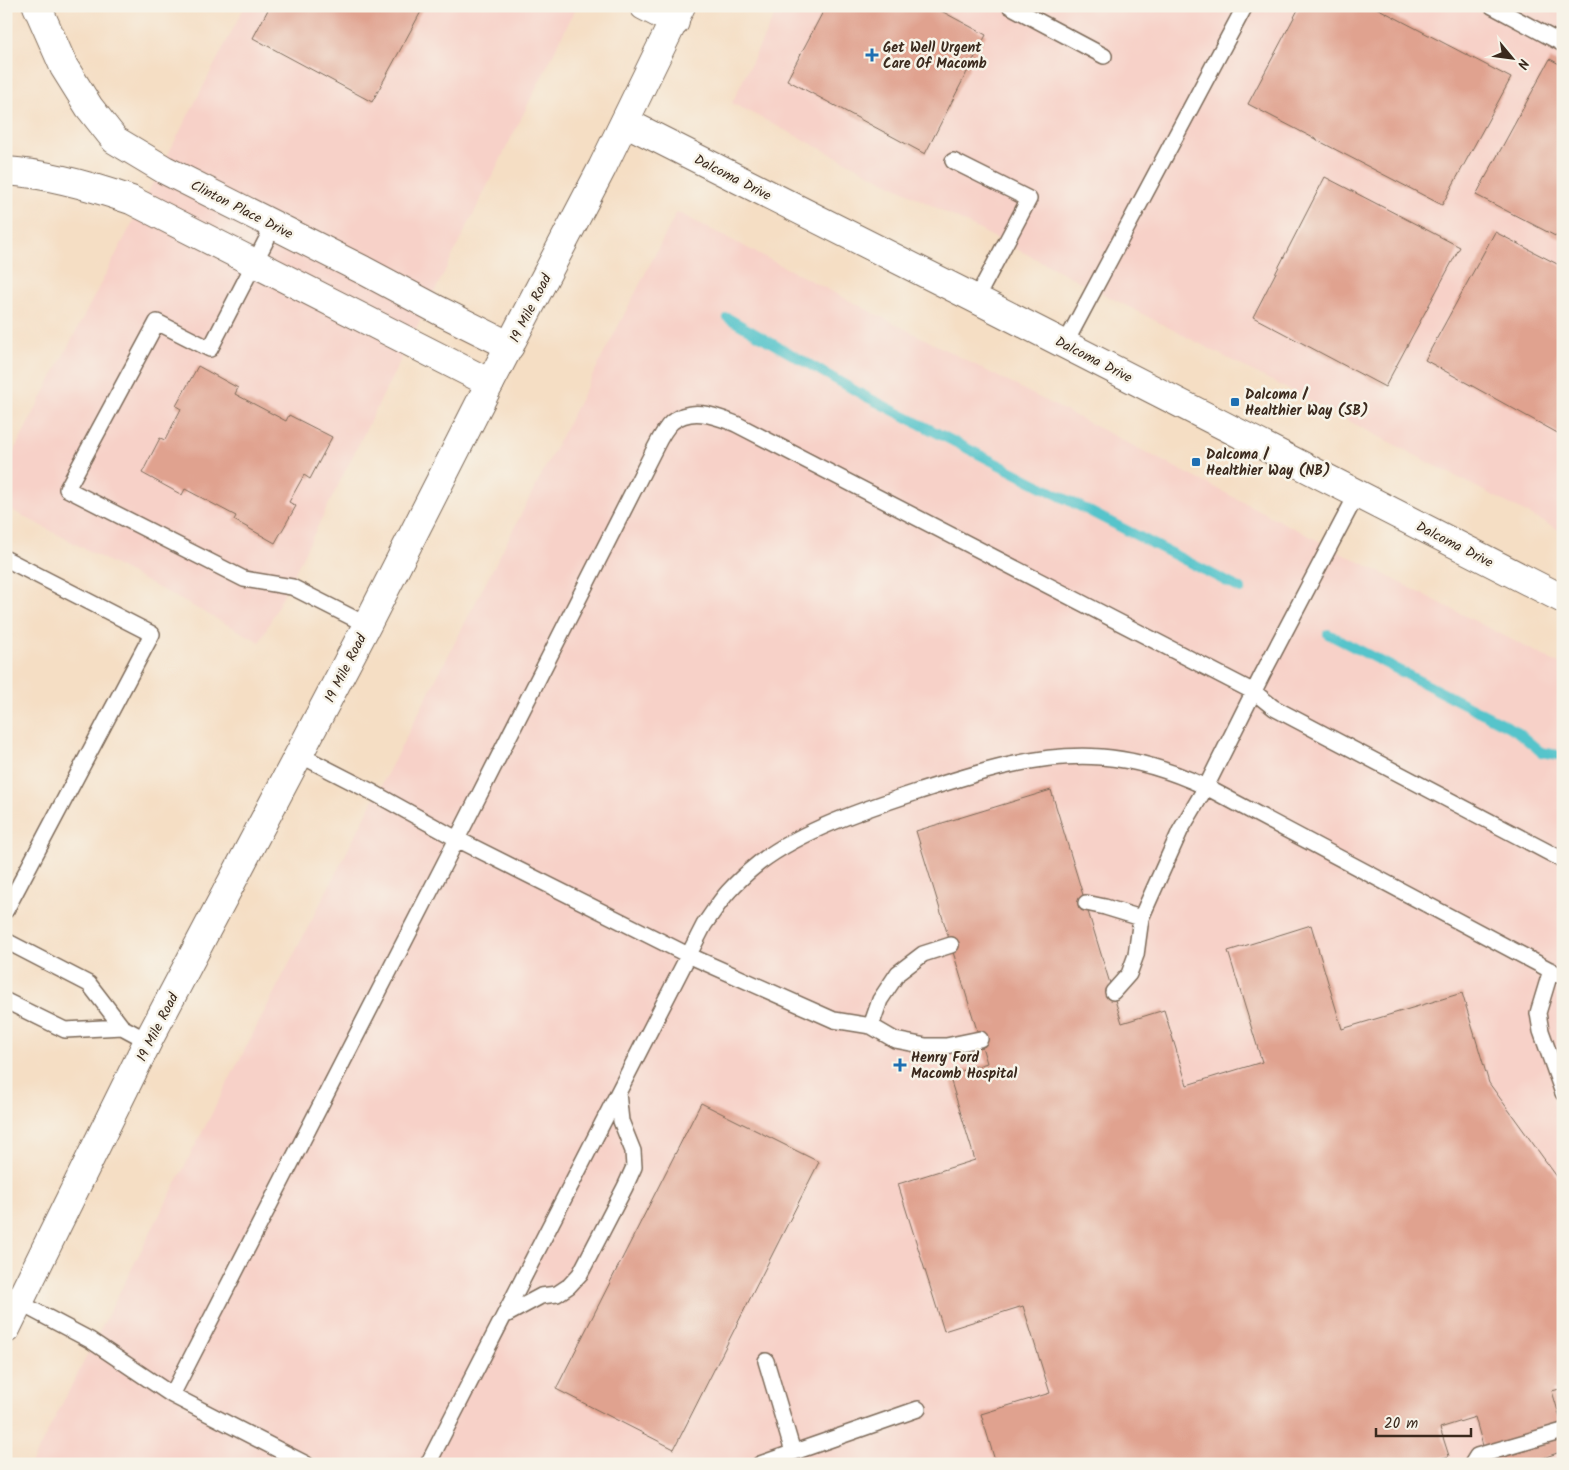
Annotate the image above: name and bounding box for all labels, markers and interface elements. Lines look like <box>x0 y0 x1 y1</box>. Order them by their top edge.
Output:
north arrow <box>1486 32 1536 82</box>
place label: Get Well Urgent Care Of Macomb <box>883 37 987 75</box>
marker: Get Well Urgent Care Of Macomb <box>865 48 879 62</box>
text: N <box>1511 55 1534 73</box>
street label: Dalcoma Drive <box>690 149 776 207</box>
street label: Clinton Place Drive <box>186 175 297 246</box>
street label: 19 Mile Road <box>504 269 558 347</box>
street label: Dalcoma Drive <box>1051 331 1137 389</box>
place label: Dalcoma / Healthier Way (SB) <box>1245 384 1368 422</box>
marker: Dalcoma / Healthier Way (SB) <box>1229 396 1241 408</box>
place label: Dalcoma / Healthier Way (NB) <box>1206 444 1330 482</box>
marker: Dalcoma / Healthier Way (NB) <box>1190 456 1202 468</box>
street label: Dalcoma Drive <box>1412 516 1498 574</box>
street label: 19 Mile Road <box>319 629 373 707</box>
street label: 19 Mile Road <box>131 988 185 1066</box>
place label: Henry Ford Macomb Hospital <box>911 1047 1017 1085</box>
marker: Henry Ford Macomb Hospital <box>893 1058 907 1072</box>
scale bar <box>1376 1405 1472 1437</box>
text: 20 m <box>1384 1412 1418 1436</box>

